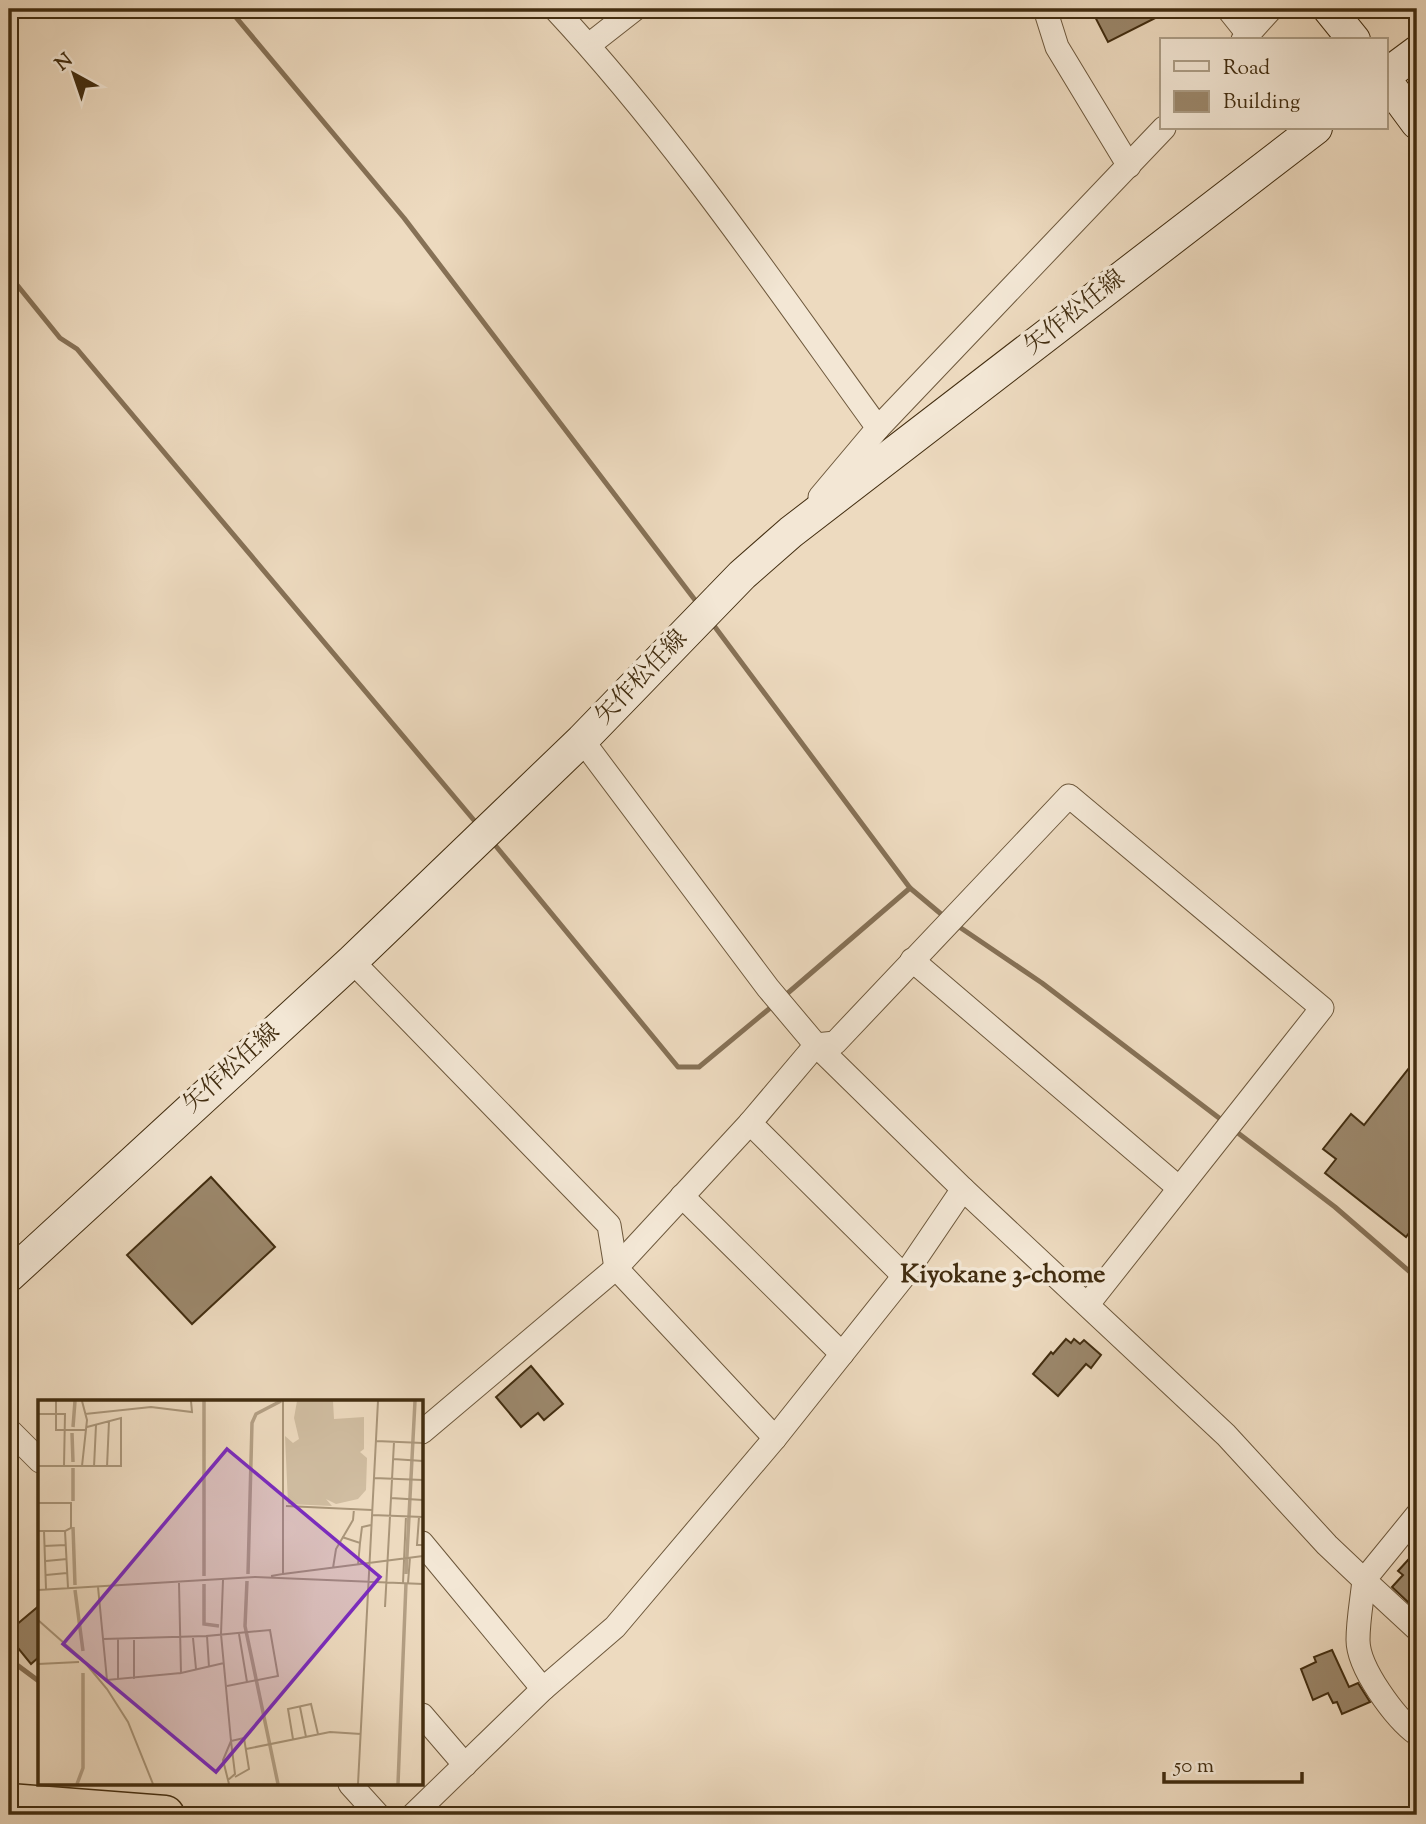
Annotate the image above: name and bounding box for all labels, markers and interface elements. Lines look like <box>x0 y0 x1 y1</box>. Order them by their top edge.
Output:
north arrow <box>38 38 108 108</box>
legend <box>1160 38 1388 130</box>
text: N <box>50 48 79 78</box>
text: Road <box>1223 54 1270 84</box>
text: Building <box>1223 88 1300 118</box>
street label: 矢作松任線 <box>1017 263 1133 363</box>
street label: 矢作松任線 <box>588 623 696 733</box>
street label: 矢作松任線 <box>176 1016 288 1122</box>
district label: Kiyokane 3-chome <box>901 1257 1105 1294</box>
inset map <box>38 1400 424 1786</box>
scale bar <box>1164 1740 1302 1784</box>
text: 50 m <box>1173 1752 1214 1782</box>

